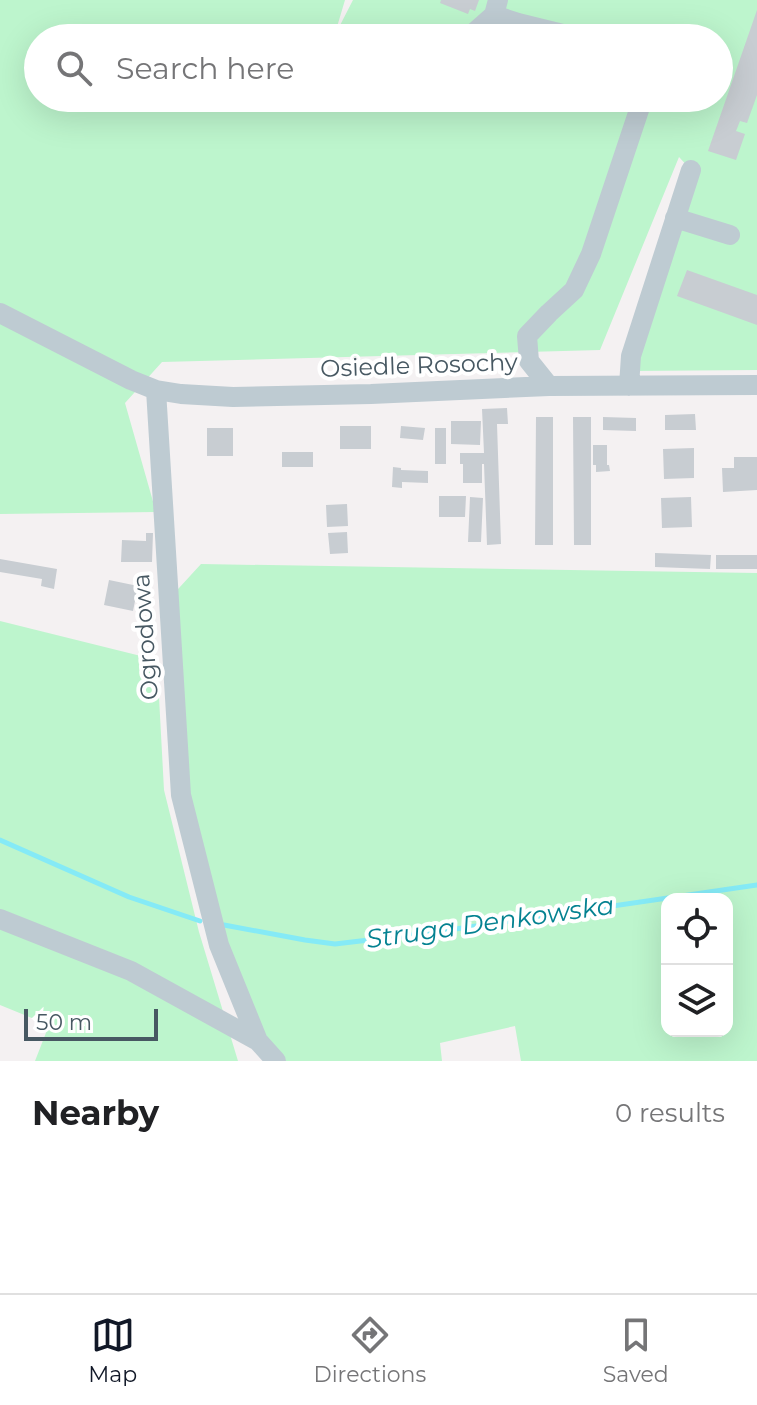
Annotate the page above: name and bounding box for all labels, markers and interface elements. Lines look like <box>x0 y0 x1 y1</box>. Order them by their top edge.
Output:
search box <box>24 24 733 112</box>
icon: search <box>52 46 96 90</box>
text: Search here <box>116 50 294 87</box>
street label: Osiedle Rosochy <box>320 347 518 383</box>
street label: Ogrodowa <box>126 573 164 701</box>
water label: Struga Denkowska <box>364 889 616 955</box>
map controls <box>661 893 733 1037</box>
button: locate <box>661 893 733 965</box>
button: layers <box>661 965 733 1037</box>
scale bar <box>24 1005 158 1041</box>
text: 50 m <box>36 1009 92 1036</box>
text: Nearby <box>32 1092 159 1134</box>
text: 0 results <box>615 1097 725 1129</box>
tab: Map <box>88 1313 137 1388</box>
tab: Directions <box>314 1313 426 1388</box>
tab: Saved <box>603 1313 669 1388</box>

